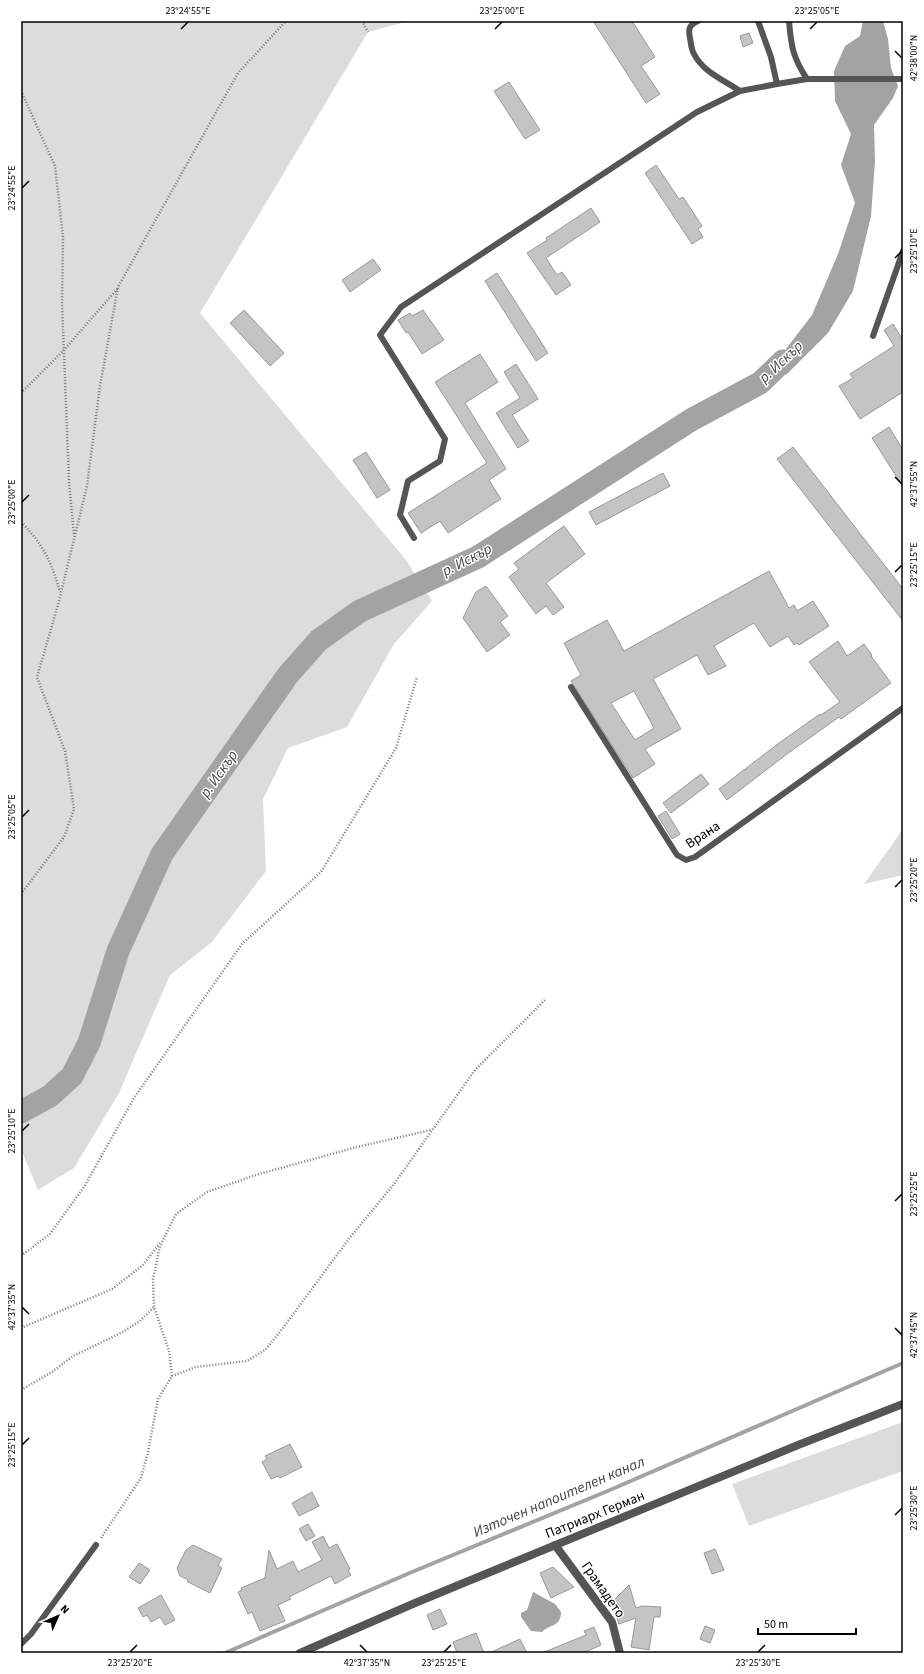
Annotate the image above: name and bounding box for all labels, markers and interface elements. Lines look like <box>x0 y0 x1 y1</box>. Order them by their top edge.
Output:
text: 23°24'55"E <box>165 4 211 18</box>
text: 23°25'00"E <box>479 4 525 18</box>
text: 23°25'05"E <box>794 4 840 18</box>
text: 42°38'00"N <box>907 35 921 81</box>
text: 23°24'55"E <box>5 165 19 211</box>
text: 23°25'10"E <box>907 228 921 274</box>
water label: р. Искър <box>753 336 808 389</box>
text: 42°37'55"N <box>907 461 921 507</box>
text: 23°25'00"E <box>5 479 19 525</box>
water label: р. Искър <box>437 538 496 582</box>
text: 23°25'15"E <box>907 542 921 588</box>
water label: р. Искър <box>194 746 243 803</box>
text: 23°25'05"E <box>5 794 19 840</box>
street label: Врана <box>682 816 724 854</box>
text: 23°25'20"E <box>907 857 921 903</box>
text: 23°25'10"E <box>5 1108 19 1154</box>
text: 23°25'25"E <box>907 1171 921 1217</box>
text: 42°37'35"N <box>5 1284 19 1330</box>
text: 42°37'45"N <box>907 1312 921 1358</box>
text: 23°25'15"E <box>5 1422 19 1468</box>
water label: Източен напоителен канал <box>470 1451 648 1543</box>
text: 23°25'30"E <box>907 1485 921 1531</box>
street label: Патриарх Герман <box>542 1486 648 1544</box>
street label: Грамадето <box>576 1558 630 1622</box>
north arrow <box>38 1596 78 1636</box>
text: N <box>57 1601 73 1617</box>
scale bar <box>758 1610 856 1636</box>
text: 50 m <box>764 1616 788 1633</box>
text: 23°25'20"E <box>107 1656 153 1670</box>
text: 42°37'35"N <box>344 1656 390 1670</box>
text: 23°25'25"E <box>421 1656 467 1670</box>
text: 23°25'30"E <box>735 1656 781 1670</box>

